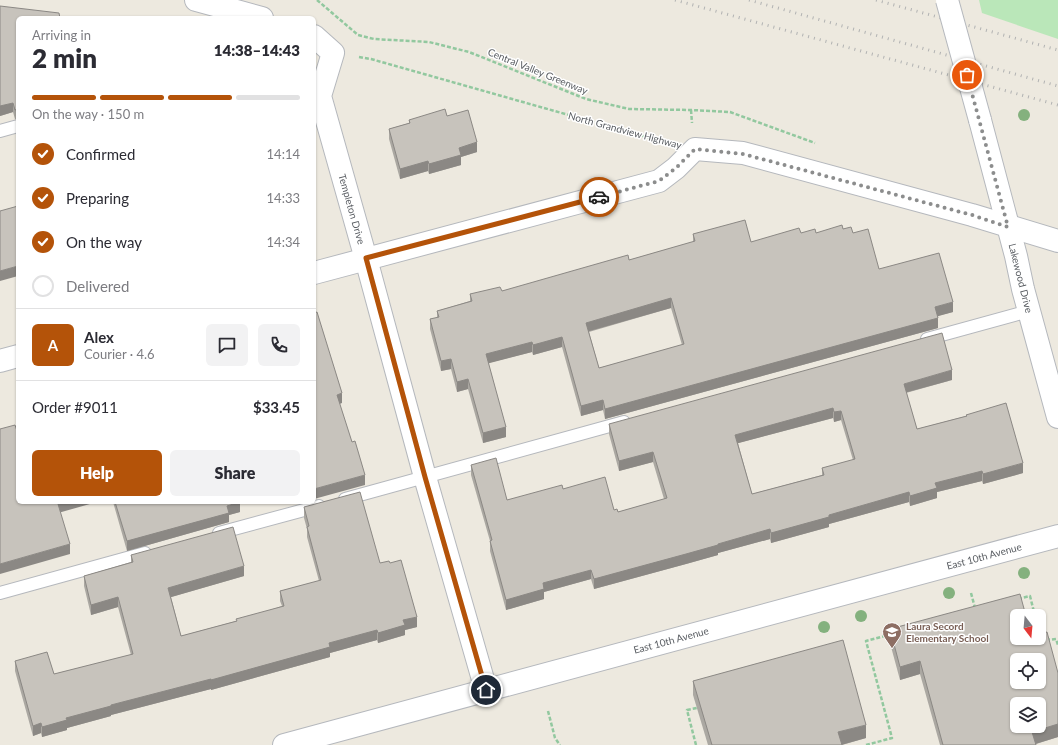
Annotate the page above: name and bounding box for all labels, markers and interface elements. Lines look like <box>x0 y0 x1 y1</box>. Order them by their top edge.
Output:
text: Arriving in <box>32 27 91 43</box>
text: 14:38–14:43 <box>214 41 300 59</box>
text: 2 min <box>32 42 97 74</box>
street label: Central Valley Greenway <box>486 45 591 97</box>
pin <box>950 58 984 92</box>
icon: bag <box>956 64 978 86</box>
text: On the way · 150 m <box>32 106 144 122</box>
street label: North Grandview Highway <box>567 109 684 151</box>
icon: check <box>32 143 54 165</box>
text: Confirmed <box>66 145 135 163</box>
text: 14:14 <box>267 146 300 162</box>
street label: Templeton Drive <box>336 172 368 246</box>
courier <box>579 177 619 217</box>
icon: car <box>588 186 610 208</box>
icon: check <box>32 187 54 209</box>
text: Preparing <box>66 189 129 207</box>
text: 14:33 <box>267 190 300 206</box>
icon: check <box>32 231 54 253</box>
text: On the way <box>66 233 142 251</box>
text: 14:34 <box>267 234 300 250</box>
street label: Lakewood Drive <box>1007 242 1035 314</box>
text: Delivered <box>66 277 129 295</box>
button: chat <box>206 324 248 366</box>
button: phone <box>258 324 300 366</box>
text: Alex <box>84 328 114 346</box>
text: A <box>48 336 58 354</box>
text: Courier · 4.6 <box>84 346 155 362</box>
text: Order #9011 <box>32 398 118 416</box>
text: $33.45 <box>253 398 300 416</box>
button: Help <box>32 450 162 496</box>
button: Share <box>170 450 300 496</box>
street label: East 10th Avenue <box>945 540 1023 572</box>
north arrow <box>1010 609 1046 645</box>
map controls <box>1010 609 1046 733</box>
place label: Laura Secord Elementary School <box>906 620 989 644</box>
school or university icon: Laura Secord Elementary School <box>881 621 903 649</box>
street label: East 10th Avenue <box>632 624 710 656</box>
button: locate <box>1010 653 1046 689</box>
pin <box>469 673 503 707</box>
icon: home <box>475 679 497 701</box>
button: layers <box>1010 697 1046 733</box>

